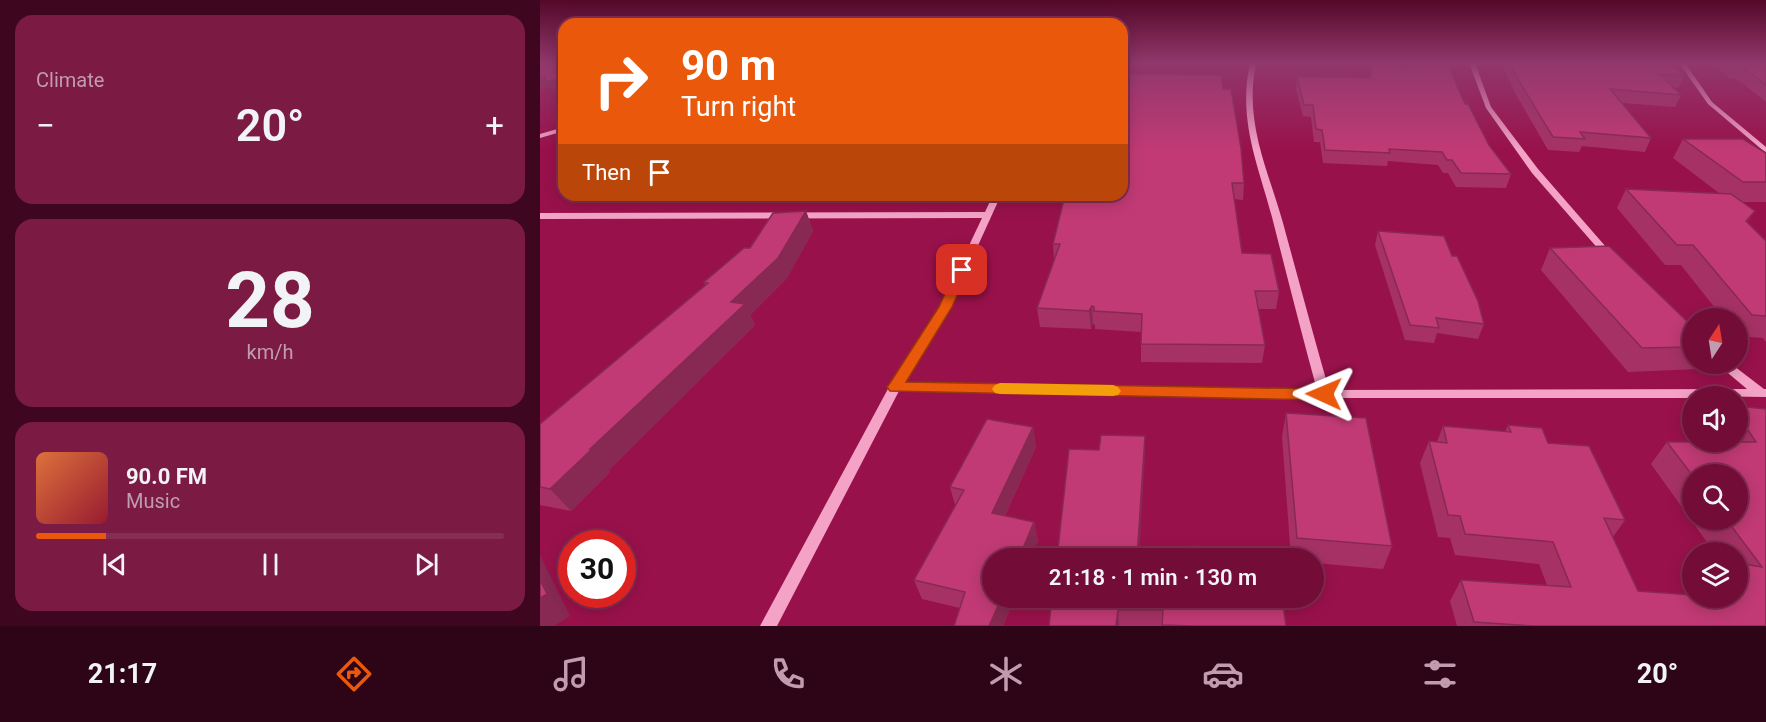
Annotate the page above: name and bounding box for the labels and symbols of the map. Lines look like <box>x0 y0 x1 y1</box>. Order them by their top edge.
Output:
pin <box>936 244 987 295</box>
north arrow <box>1682 308 1748 374</box>
position arrow <box>1292 362 1356 426</box>
speed limit sign: 30 <box>558 530 636 608</box>

